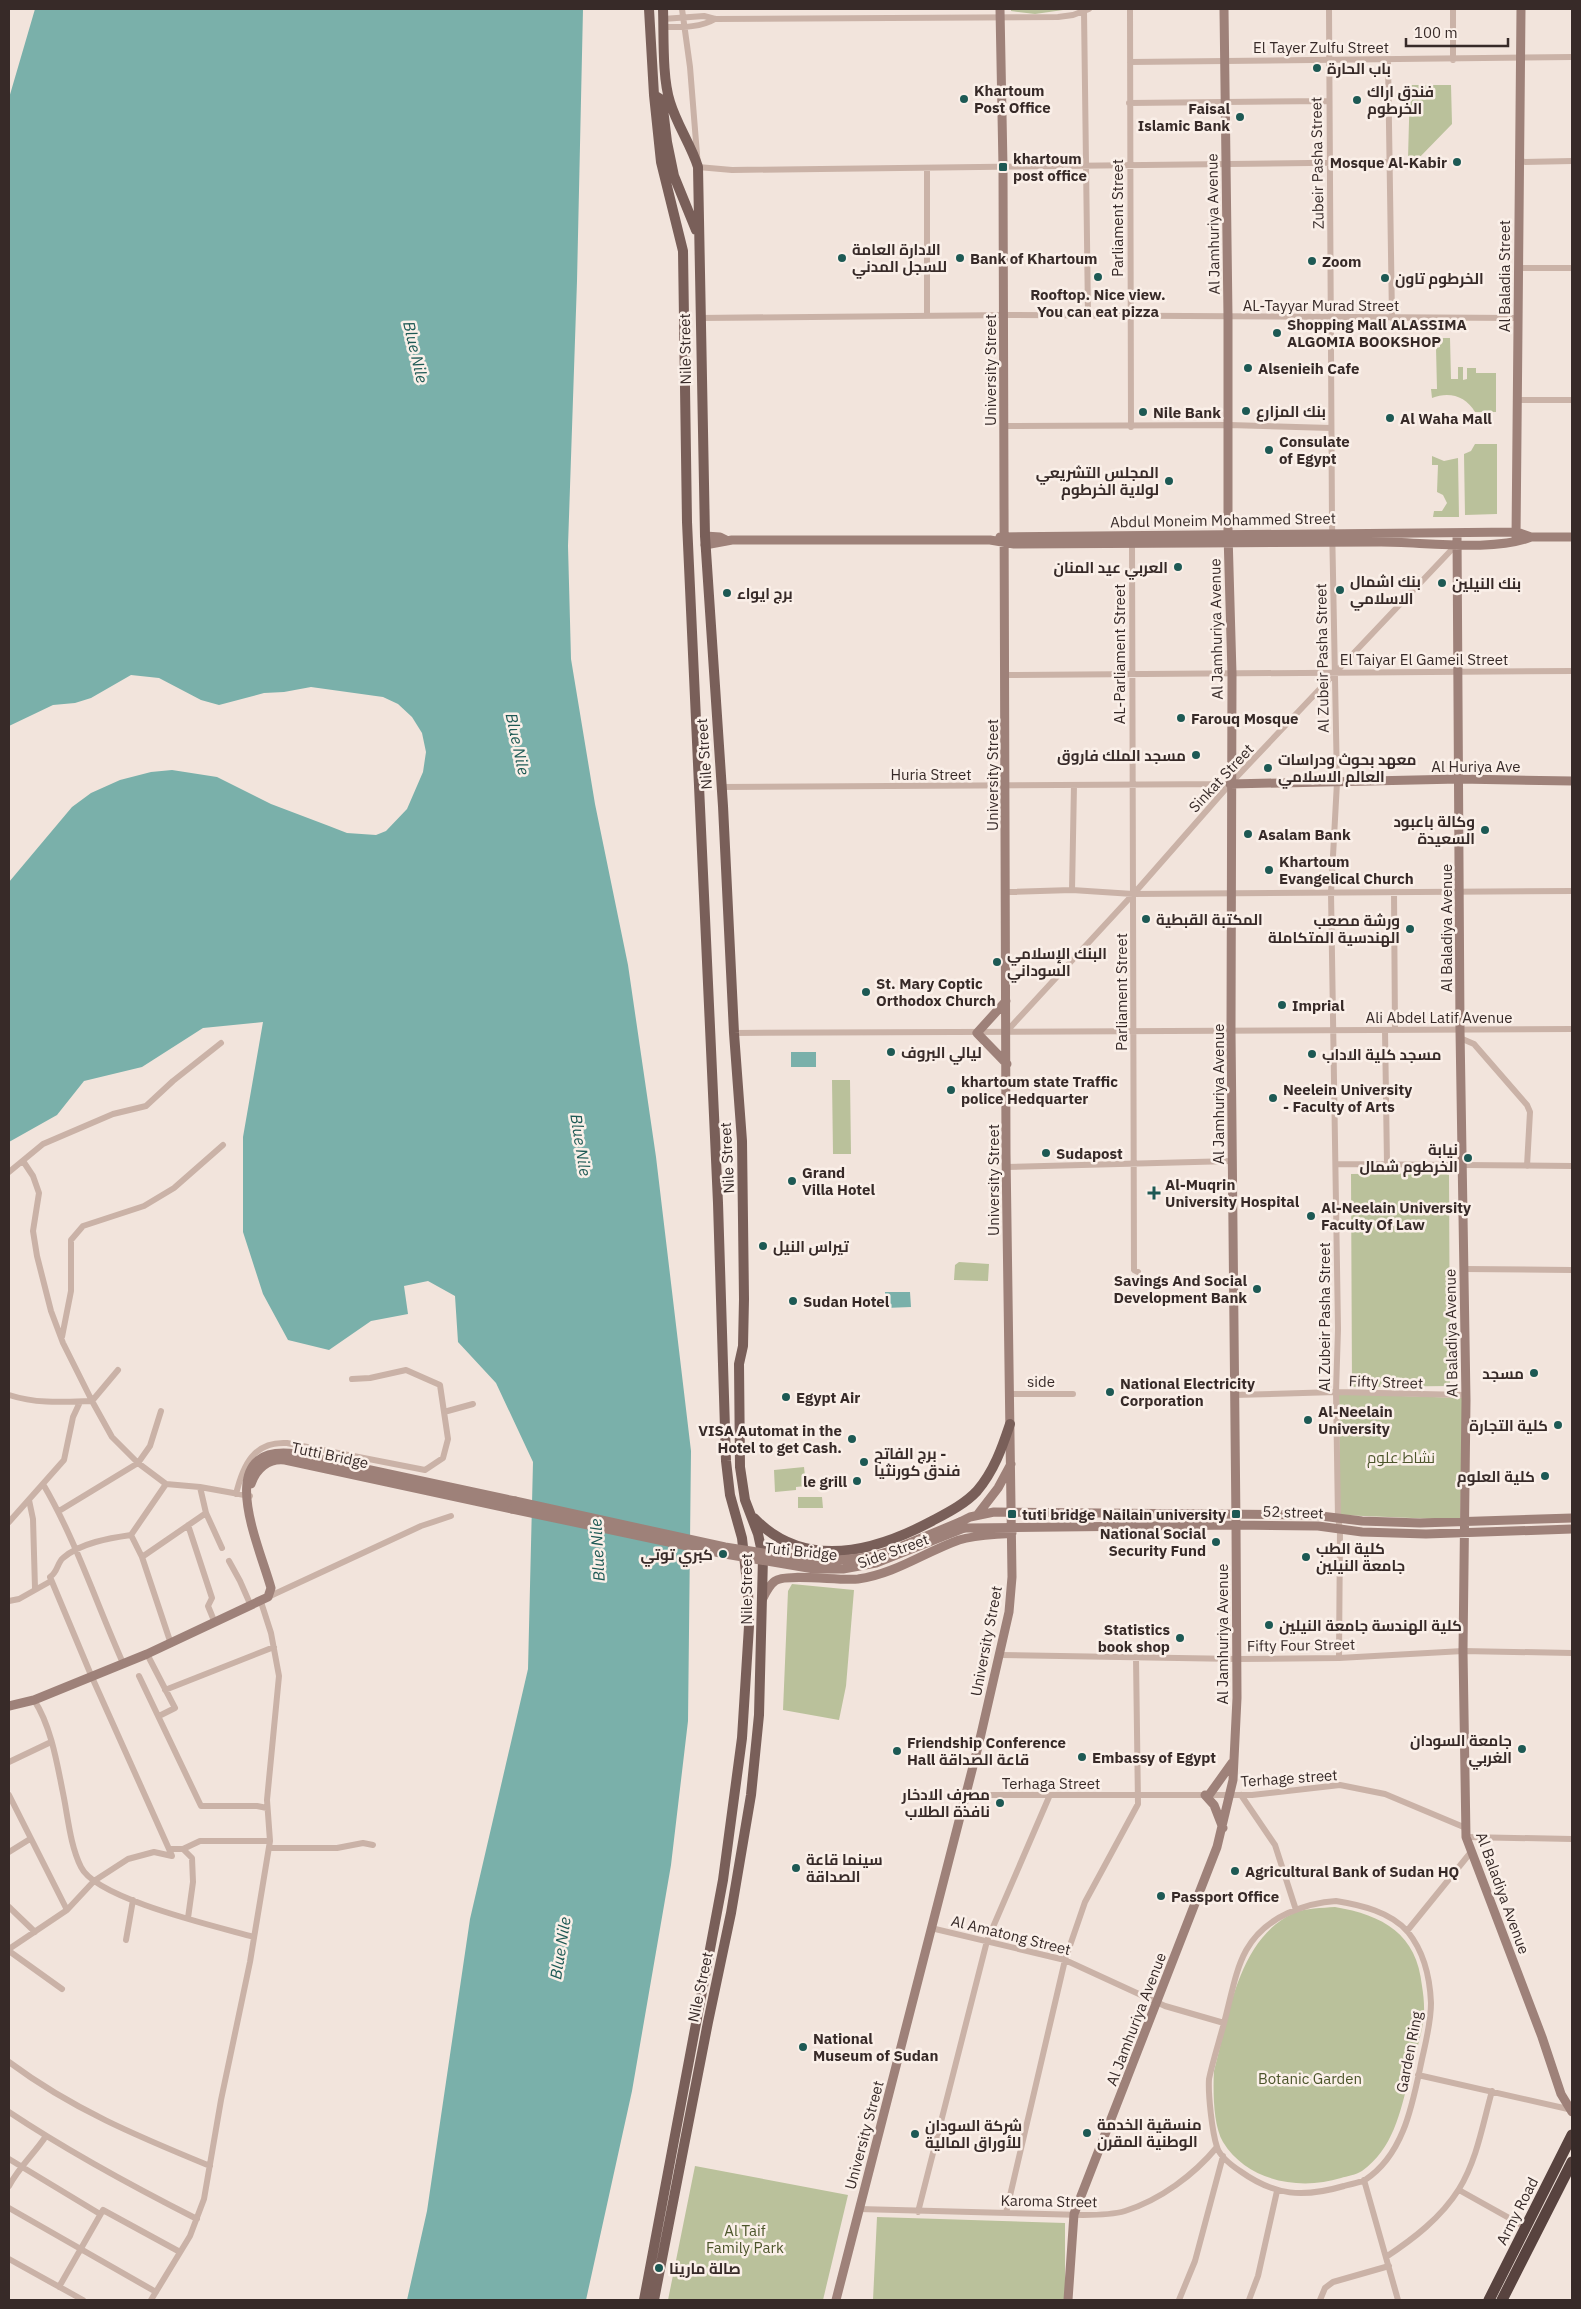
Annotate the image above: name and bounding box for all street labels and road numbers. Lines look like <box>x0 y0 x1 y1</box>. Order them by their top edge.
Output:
street label: El Tayer Zulfu Street <box>1253 38 1389 57</box>
street label: Zubeir Pasha Street <box>1306 97 1328 229</box>
street label: Al Jamhuriya Avenue <box>1202 153 1224 295</box>
street label: Parliament Street <box>1108 159 1127 277</box>
street label: Al Baladia Street <box>1495 220 1514 332</box>
street label: AL-Tayyar Murad Street <box>1243 296 1399 315</box>
street label: Nile Street <box>675 313 695 385</box>
street label: University Street <box>981 314 1000 426</box>
street label: Abdul Moneim Mohammed Street <box>1110 509 1336 531</box>
street label: Al Jamhuriya Avenue <box>1205 558 1227 700</box>
street label: Al Zubeir Pasha Street <box>1311 583 1333 733</box>
street label: AL-Parliament Street <box>1110 584 1129 724</box>
street label: El Taiyar El Gameil Street <box>1340 650 1508 669</box>
street label: Nile Street <box>692 718 716 790</box>
street label: University Street <box>983 719 1002 831</box>
street label: Sinkat Street <box>1184 740 1258 816</box>
street label: Al Huriya Ave <box>1431 757 1521 776</box>
street label: Huria Street <box>890 765 972 784</box>
street label: Al Baladiya Avenue <box>1437 864 1456 992</box>
street label: Parliament Street <box>1112 933 1131 1051</box>
street label: Ali Abdel Latif Avenue <box>1366 1008 1512 1027</box>
street label: Al Jamhuriya Avenue <box>1209 1023 1228 1165</box>
street label: Nile Street <box>716 1122 738 1194</box>
street label: University Street <box>984 1124 1003 1236</box>
street label: Al Zubeir Pasha Street <box>1315 1242 1334 1392</box>
street label: Al Baladiya Avenue <box>1440 1269 1462 1397</box>
street label: Fifty Street <box>1348 1371 1424 1393</box>
street label: side <box>1027 1372 1055 1391</box>
street label: Tutti Bridge <box>290 1438 370 1472</box>
street label: 52 street <box>1262 1501 1324 1523</box>
street label: Side Street <box>855 1529 931 1573</box>
street label: Tuti Bridge <box>764 1538 838 1564</box>
street label: Nile Street <box>737 1553 756 1625</box>
street label: Al Jamhuriya Avenue <box>1213 1563 1232 1705</box>
street label: University Street <box>966 1584 1006 1698</box>
street label: Fifty Four Street <box>1247 1635 1355 1655</box>
street label: Terhage street <box>1240 1765 1338 1791</box>
street label: Terhaga Street <box>1002 1774 1100 1793</box>
street label: Al Baladiya Avenue <box>1472 1829 1534 1957</box>
street label: Al Amatong Street <box>949 1911 1073 1959</box>
street label: Nile Street <box>683 1950 717 2024</box>
street label: Al Jamhuriya Avenue <box>1102 1950 1170 2088</box>
street label: Garden Ring <box>1392 2010 1426 2094</box>
street label: University Street <box>840 2078 888 2192</box>
street label: Army Road <box>1492 2174 1542 2248</box>
street label: Karoma Street <box>1000 2191 1098 2211</box>

